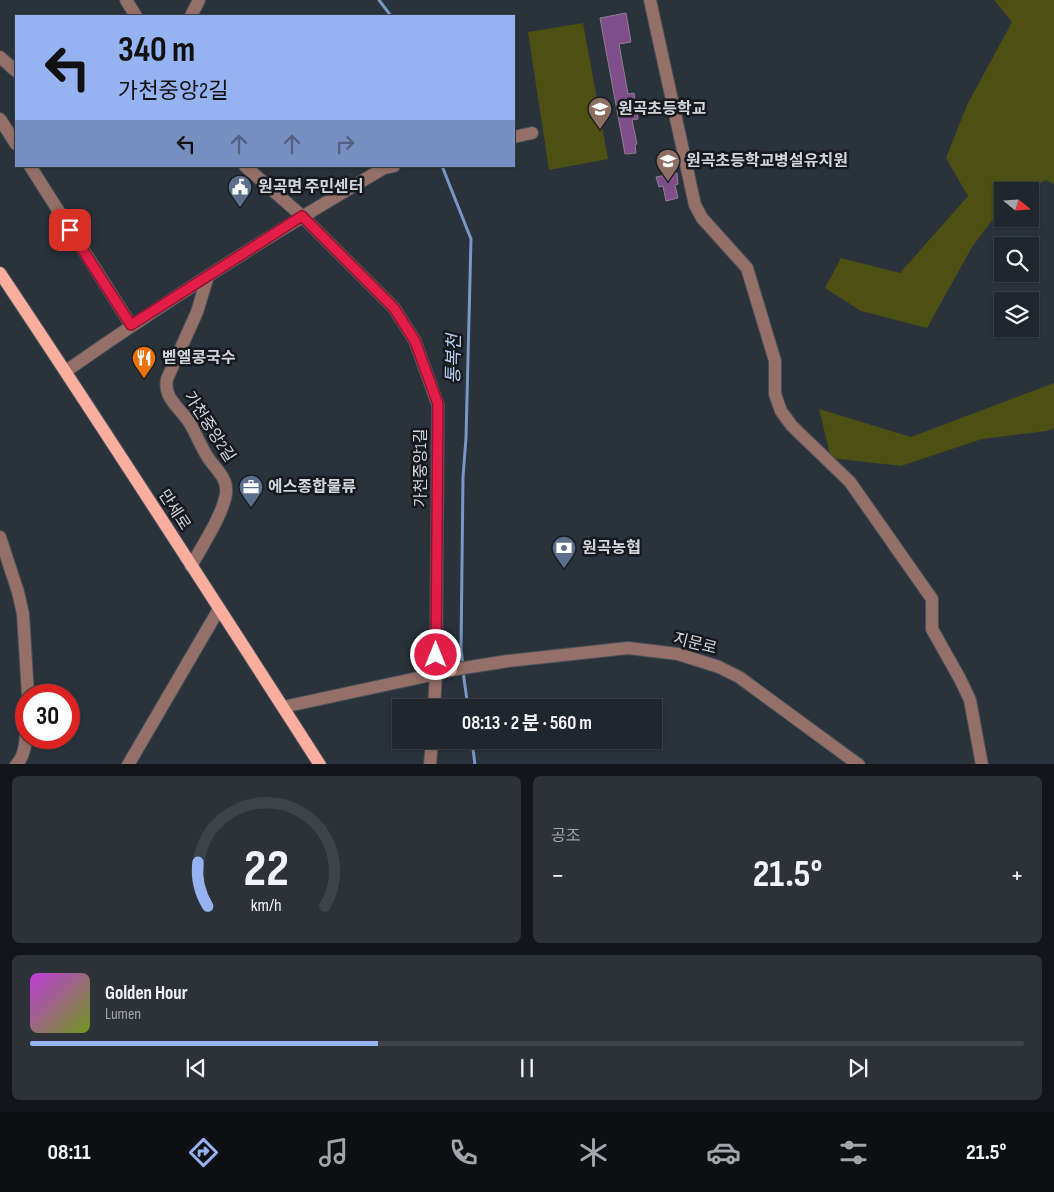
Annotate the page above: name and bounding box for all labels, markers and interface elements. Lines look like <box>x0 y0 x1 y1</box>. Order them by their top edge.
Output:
text: 340 m <box>118 29 195 72</box>
icon: left <box>35 35 100 100</box>
text: 가천중앙2길 <box>118 78 228 105</box>
school or university icon: 원곡초등학교 <box>587 96 613 130</box>
place label: 원곡초등학교 <box>618 99 707 119</box>
icon: left <box>172 130 200 158</box>
icon: ahead <box>225 130 253 158</box>
icon: ahead <box>278 130 306 158</box>
icon: right <box>331 130 359 158</box>
school or university icon: 원곡초등학교병설유치원 <box>655 148 681 182</box>
place label: 원곡초등학교병설유치원 <box>686 151 848 171</box>
public building icon: 원곡면 주민센터 <box>227 174 253 208</box>
place label: 원곡면 주민센터 <box>258 178 364 197</box>
north arrow <box>994 182 1039 228</box>
map controls <box>994 182 1039 337</box>
pin <box>49 209 91 251</box>
icon: arrive <box>56 216 84 244</box>
button: search <box>994 237 1039 282</box>
button: layers <box>994 292 1039 337</box>
water label: 통복천 <box>443 332 465 384</box>
restaurant icon: 벧엘콩국수 <box>131 345 157 379</box>
place label: 벧엘콩국수 <box>162 349 236 368</box>
street label: 가천중앙2길 <box>179 388 239 466</box>
street label: 가천중앙1길 <box>412 428 431 508</box>
office icon: 에스종합물류 <box>238 474 264 508</box>
place label: 에스종합물류 <box>268 477 356 497</box>
street label: 만세로 <box>154 486 194 534</box>
bank icon: 원곡농협 <box>551 535 577 569</box>
place label: 원곡농협 <box>582 539 641 558</box>
position arrow <box>409 628 461 680</box>
street label: 지문로 <box>671 629 719 659</box>
speed limit sign: 30 <box>15 684 80 749</box>
text: 08:13 · 2 분 · 560 m <box>462 712 592 735</box>
text: 공조 <box>551 827 580 846</box>
text: 22 <box>244 838 289 901</box>
text: 21.5° <box>753 852 822 897</box>
text: − <box>551 859 565 892</box>
text: + <box>1010 859 1024 892</box>
text: km/h <box>251 895 282 916</box>
text: Golden Hour <box>105 982 188 1005</box>
text: Lumen <box>105 1005 141 1024</box>
icon: previous <box>182 1054 210 1082</box>
icon: pause <box>513 1054 541 1082</box>
icon: next <box>844 1054 872 1082</box>
icon: directions <box>186 1135 221 1170</box>
icon: music <box>316 1135 351 1170</box>
icon: phone <box>446 1135 481 1170</box>
icon: climate <box>576 1135 611 1170</box>
icon: car <box>706 1135 741 1170</box>
icon: filters <box>836 1135 871 1170</box>
text: 08:11 <box>48 1139 91 1166</box>
text: 21.5° <box>966 1139 1006 1166</box>

